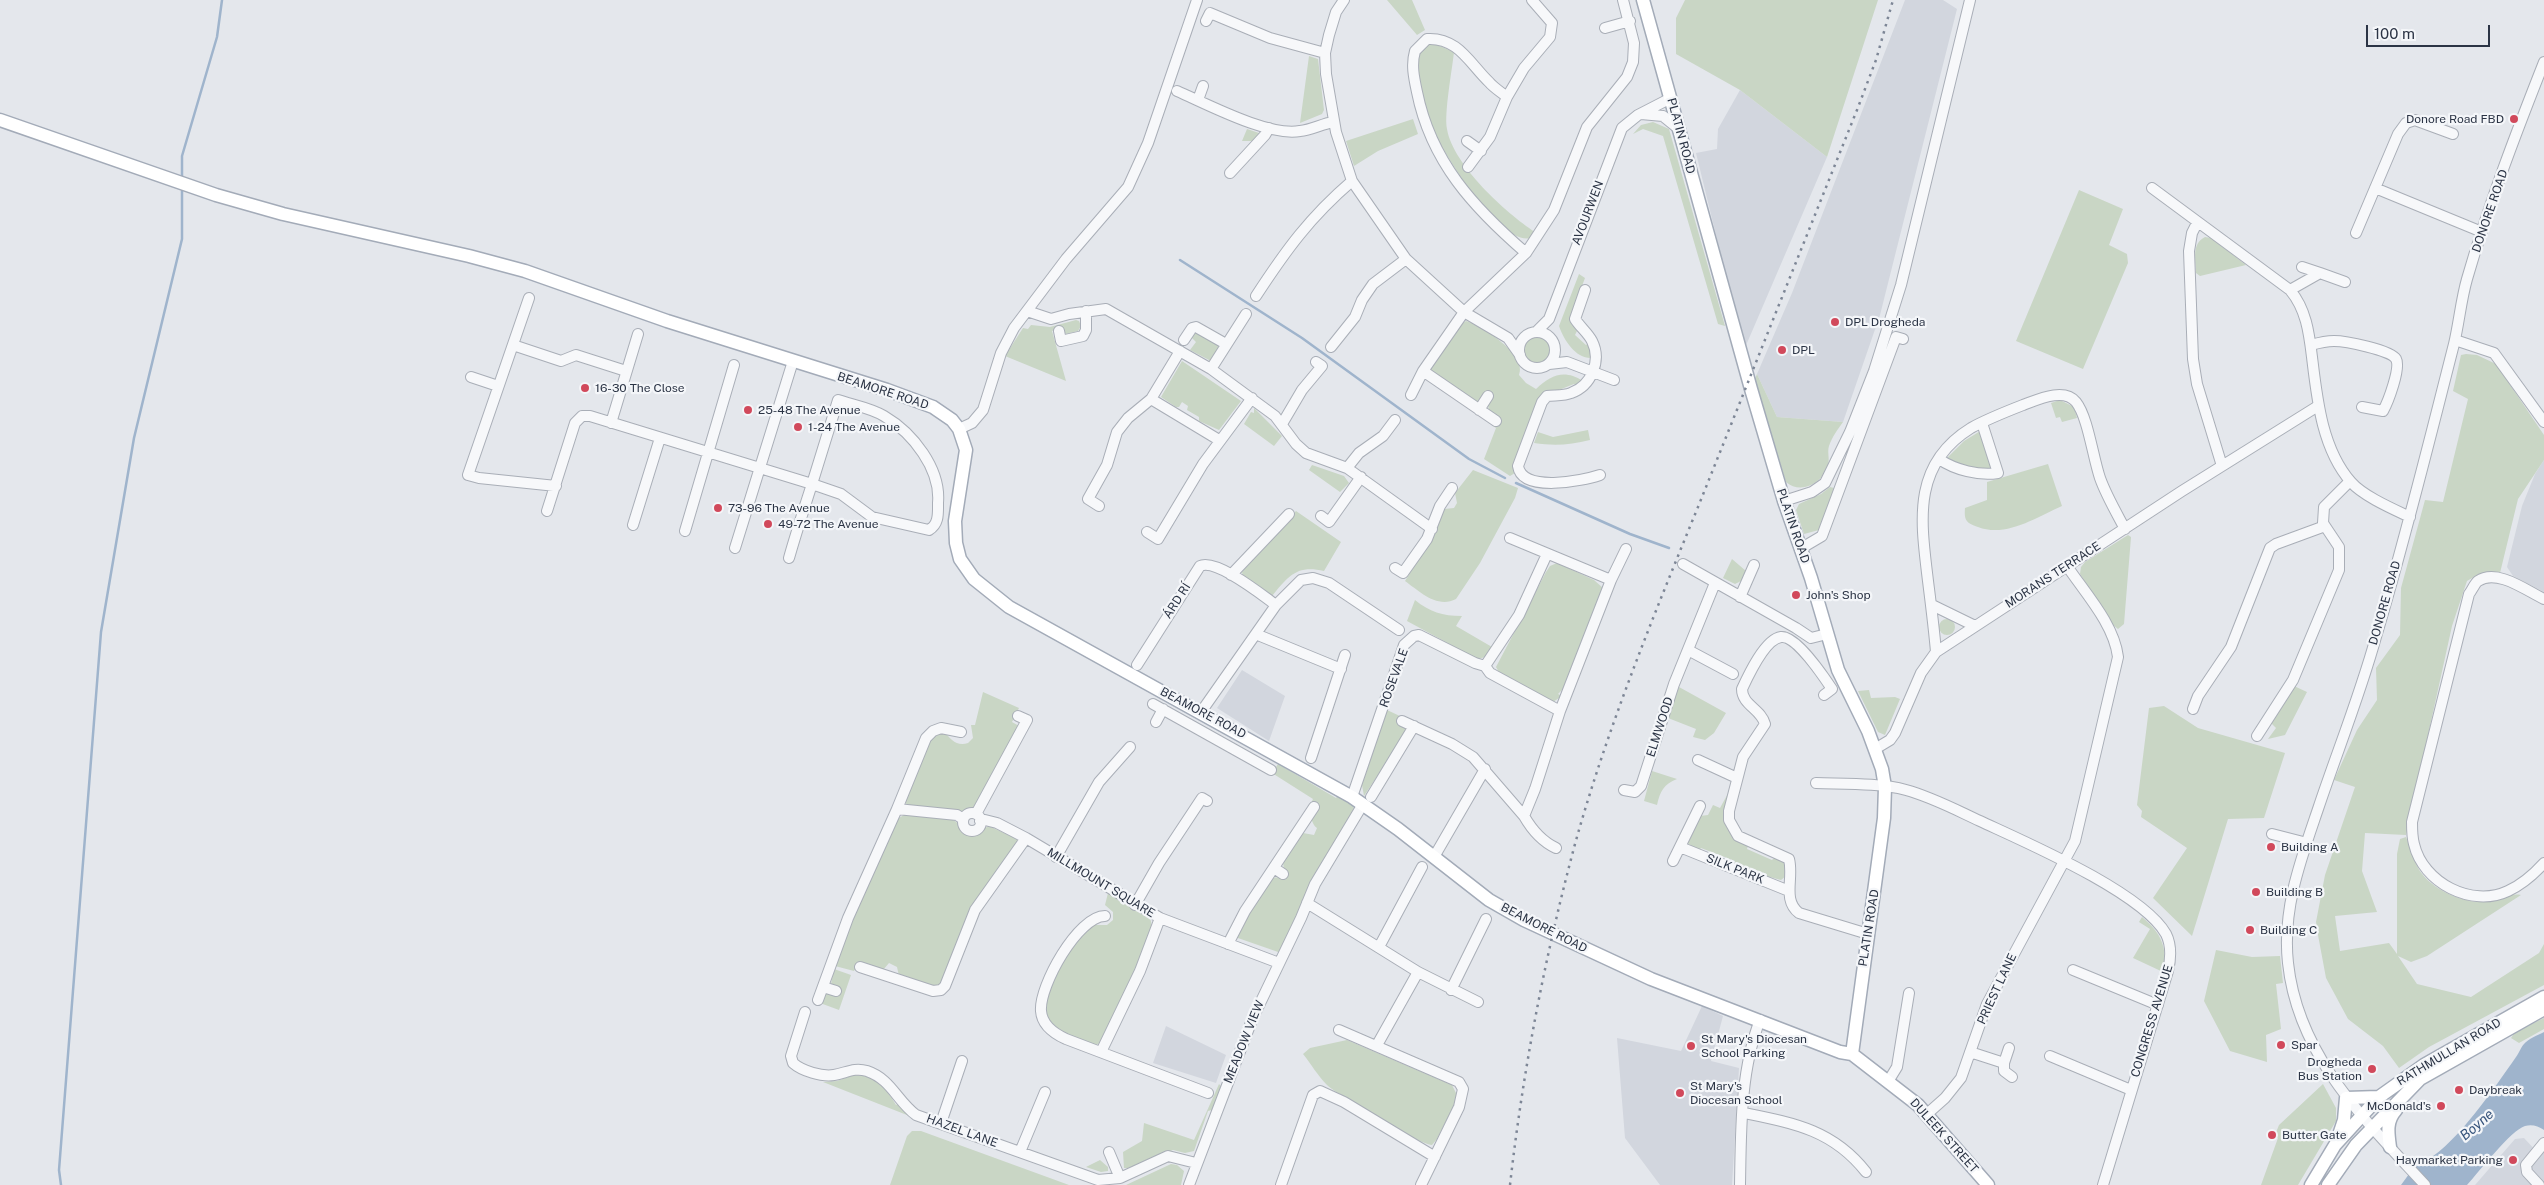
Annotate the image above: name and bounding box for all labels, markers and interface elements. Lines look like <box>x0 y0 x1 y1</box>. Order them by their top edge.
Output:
scale bar <box>2369 15 2493 47</box>
text: 100 m <box>2374 25 2415 42</box>
street label: PLATIN ROAD <box>1664 97 1698 175</box>
place label: Donore Road FBD <box>2406 112 2504 126</box>
marker: Donore Road FBD <box>2508 113 2520 125</box>
street label: DONORE ROAD <box>2469 168 2511 254</box>
street label: AVOURWEN <box>1569 179 1607 247</box>
place label: DPL Drogheda <box>1845 315 1925 329</box>
marker: DPL Drogheda <box>1829 316 1841 328</box>
place label: DPL <box>1792 343 1815 357</box>
marker: DPL <box>1776 344 1788 356</box>
street label: BEAMORE ROAD <box>836 369 930 413</box>
place label: 16-30 The Close <box>595 381 685 395</box>
marker: 16-30 The Close <box>579 382 591 394</box>
place label: 25-48 The Avenue <box>758 403 861 417</box>
marker: 25-48 The Avenue <box>742 404 754 416</box>
place label: 1-24 The Avenue <box>808 420 900 434</box>
marker: 1-24 The Avenue <box>792 421 804 433</box>
street label: PLATIN ROAD <box>1774 487 1812 565</box>
place label: 73-96 The Avenue <box>728 501 830 515</box>
marker: 73-96 The Avenue <box>712 502 724 514</box>
place label: 49-72 The Avenue <box>778 517 878 531</box>
marker: 49-72 The Avenue <box>762 518 774 530</box>
street label: MORANS TERRACE <box>2003 539 2103 611</box>
street label: DONORE ROAD <box>2366 559 2404 647</box>
street label: ÁRD RÍ <box>1160 581 1194 621</box>
place label: John's Shop <box>1806 588 1871 602</box>
marker: John's Shop <box>1790 589 1802 601</box>
street label: ROSEVALE <box>1377 646 1411 710</box>
street label: BEAMORE ROAD <box>1158 684 1248 742</box>
street label: ELMWOOD <box>1644 695 1676 759</box>
place label: Building A <box>2281 840 2339 854</box>
marker: Building A <box>2265 841 2277 853</box>
street label: MILLMOUNT SQUARE <box>1044 845 1158 921</box>
street label: SILK PARK <box>1704 851 1766 887</box>
place label: Building B <box>2266 885 2323 899</box>
marker: Building B <box>2250 886 2262 898</box>
street label: PLATIN ROAD <box>1856 888 1882 968</box>
street label: BEAMORE ROAD <box>1498 900 1590 956</box>
place label: Building C <box>2260 923 2317 937</box>
marker: Building C <box>2244 924 2256 936</box>
street label: PRIEST LANE <box>1974 951 2020 1027</box>
street label: CONGRESS AVENUE <box>2128 963 2176 1079</box>
street label: MEADOW VIEW <box>1221 998 1267 1086</box>
street label: RATHMULLAN ROAD <box>2394 1015 2504 1089</box>
place label: St Mary's Diocesan School Parking <box>1701 1032 1807 1060</box>
place label: Spar <box>2291 1038 2317 1052</box>
marker: Spar <box>2275 1039 2287 1051</box>
marker: St Mary's Diocesan School Parking <box>1685 1040 1697 1052</box>
place label: Drogheda Bus Station <box>2298 1055 2362 1083</box>
marker: Drogheda Bus Station <box>2366 1063 2378 1075</box>
place label: St Mary's Diocesan School <box>1690 1079 1782 1107</box>
place label: Daybreak <box>2469 1083 2522 1097</box>
marker: Daybreak <box>2453 1084 2465 1096</box>
marker: St Mary's Diocesan School <box>1674 1087 1686 1099</box>
street label: DULEEK STREET <box>1907 1096 1981 1176</box>
place label: McDonald's <box>2367 1099 2431 1113</box>
marker: McDonald's <box>2435 1100 2447 1112</box>
water label: Boyne <box>2457 1106 2497 1144</box>
street label: HAZEL LANE <box>924 1111 1000 1151</box>
place label: Butter Gate <box>2282 1128 2346 1142</box>
marker: Butter Gate <box>2266 1129 2278 1141</box>
place label: Haymarket Parking <box>2396 1153 2503 1167</box>
marker: Haymarket Parking <box>2507 1154 2519 1166</box>

